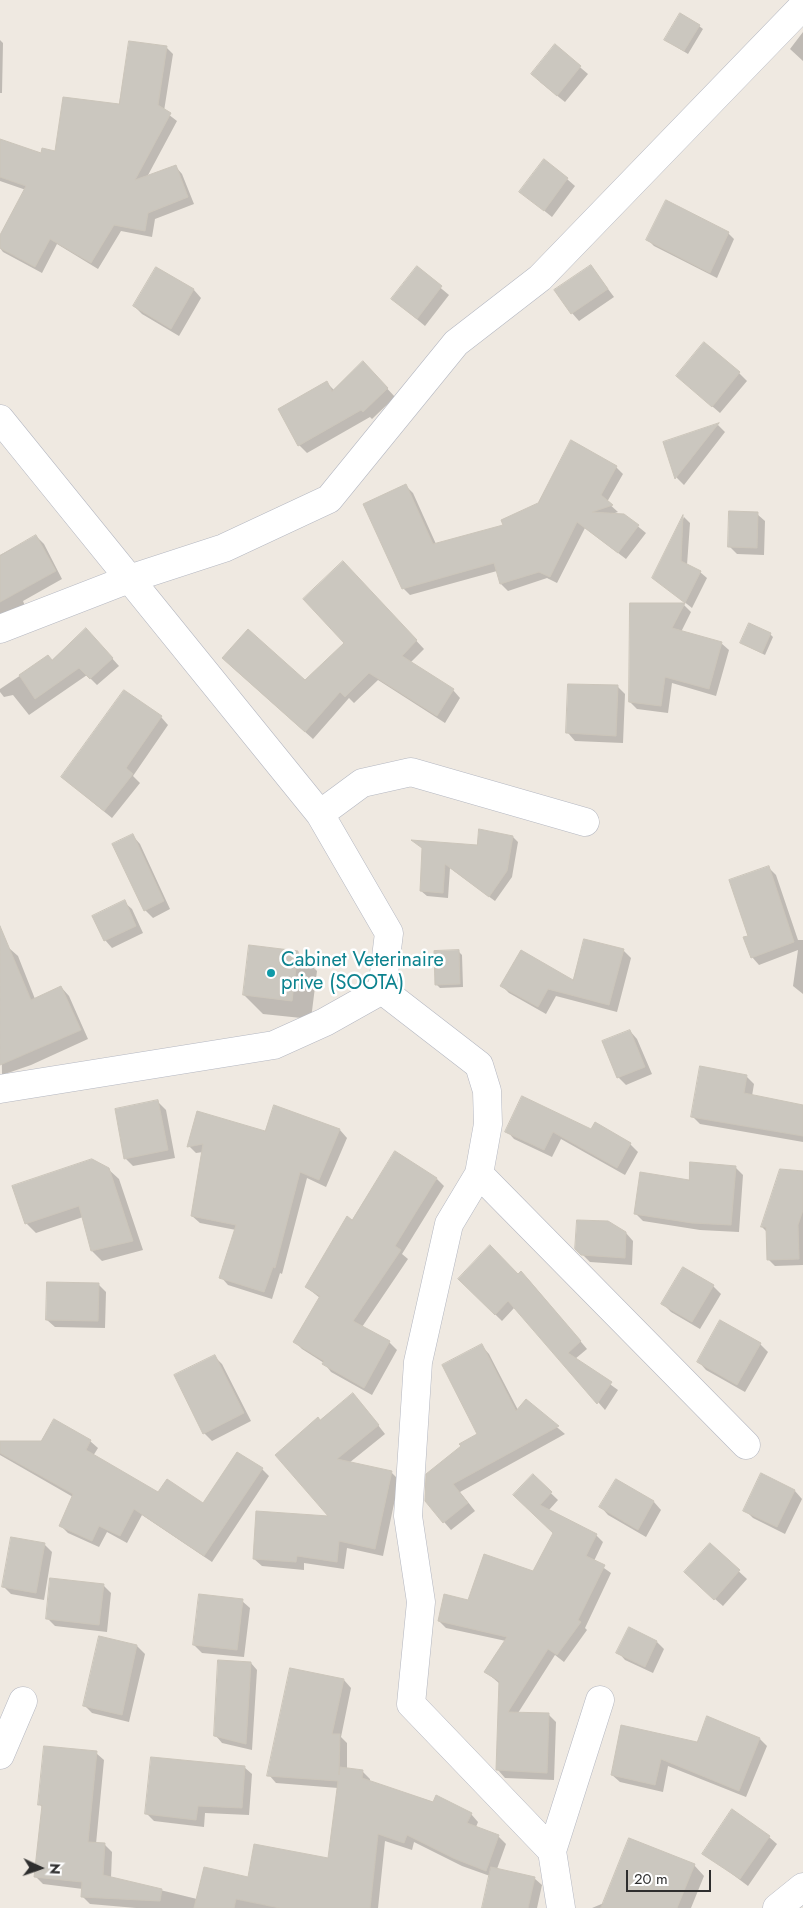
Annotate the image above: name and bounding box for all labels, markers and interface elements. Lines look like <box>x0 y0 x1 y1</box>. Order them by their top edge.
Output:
place label: Cabinet Veterinaire prive (SOOTA) <box>281 949 444 996</box>
marker: Cabinet Veterinaire prive (SOOTA) <box>265 967 277 979</box>
north arrow <box>15 1843 65 1893</box>
scale bar <box>628 1860 713 1892</box>
text: N <box>45 1863 65 1875</box>
text: 20 m <box>634 1868 668 1890</box>

